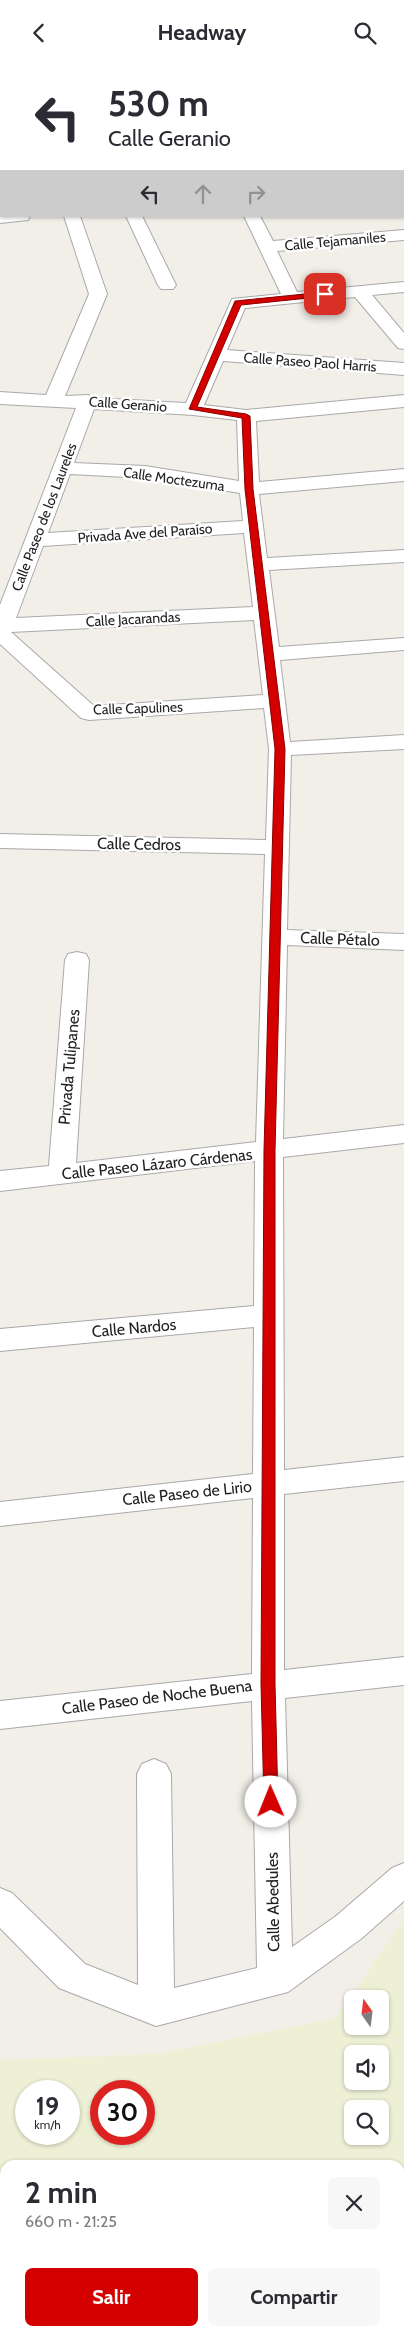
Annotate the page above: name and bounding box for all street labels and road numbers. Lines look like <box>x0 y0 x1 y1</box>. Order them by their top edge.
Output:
street label: Calle Tejamaniles <box>284 228 386 254</box>
street label: Calle Paseo Paol Harris <box>243 348 377 376</box>
street label: Calle Geranio <box>88 392 168 416</box>
street label: Calle Paseo de los Laureles <box>7 440 81 594</box>
street label: Calle Moctezuma <box>122 463 226 495</box>
street label: Privada Ave del Paraíso <box>77 519 213 547</box>
street label: Calle Jacarandas <box>85 608 181 630</box>
street label: Calle Capulines <box>93 697 183 719</box>
street label: Calle Cedros <box>97 834 181 854</box>
street label: Calle Pétalo <box>300 928 380 950</box>
street label: Privada Tulipanes <box>54 1008 84 1126</box>
street label: Calle Paseo Lázaro Cárdenas <box>61 1145 254 1183</box>
street label: Calle Nardos <box>91 1315 177 1341</box>
street label: Calle Paseo de Lirio <box>121 1477 253 1509</box>
street label: Calle Paseo de Noche Buena <box>61 1676 254 1718</box>
street label: Calle Abedules <box>263 1852 283 1952</box>

